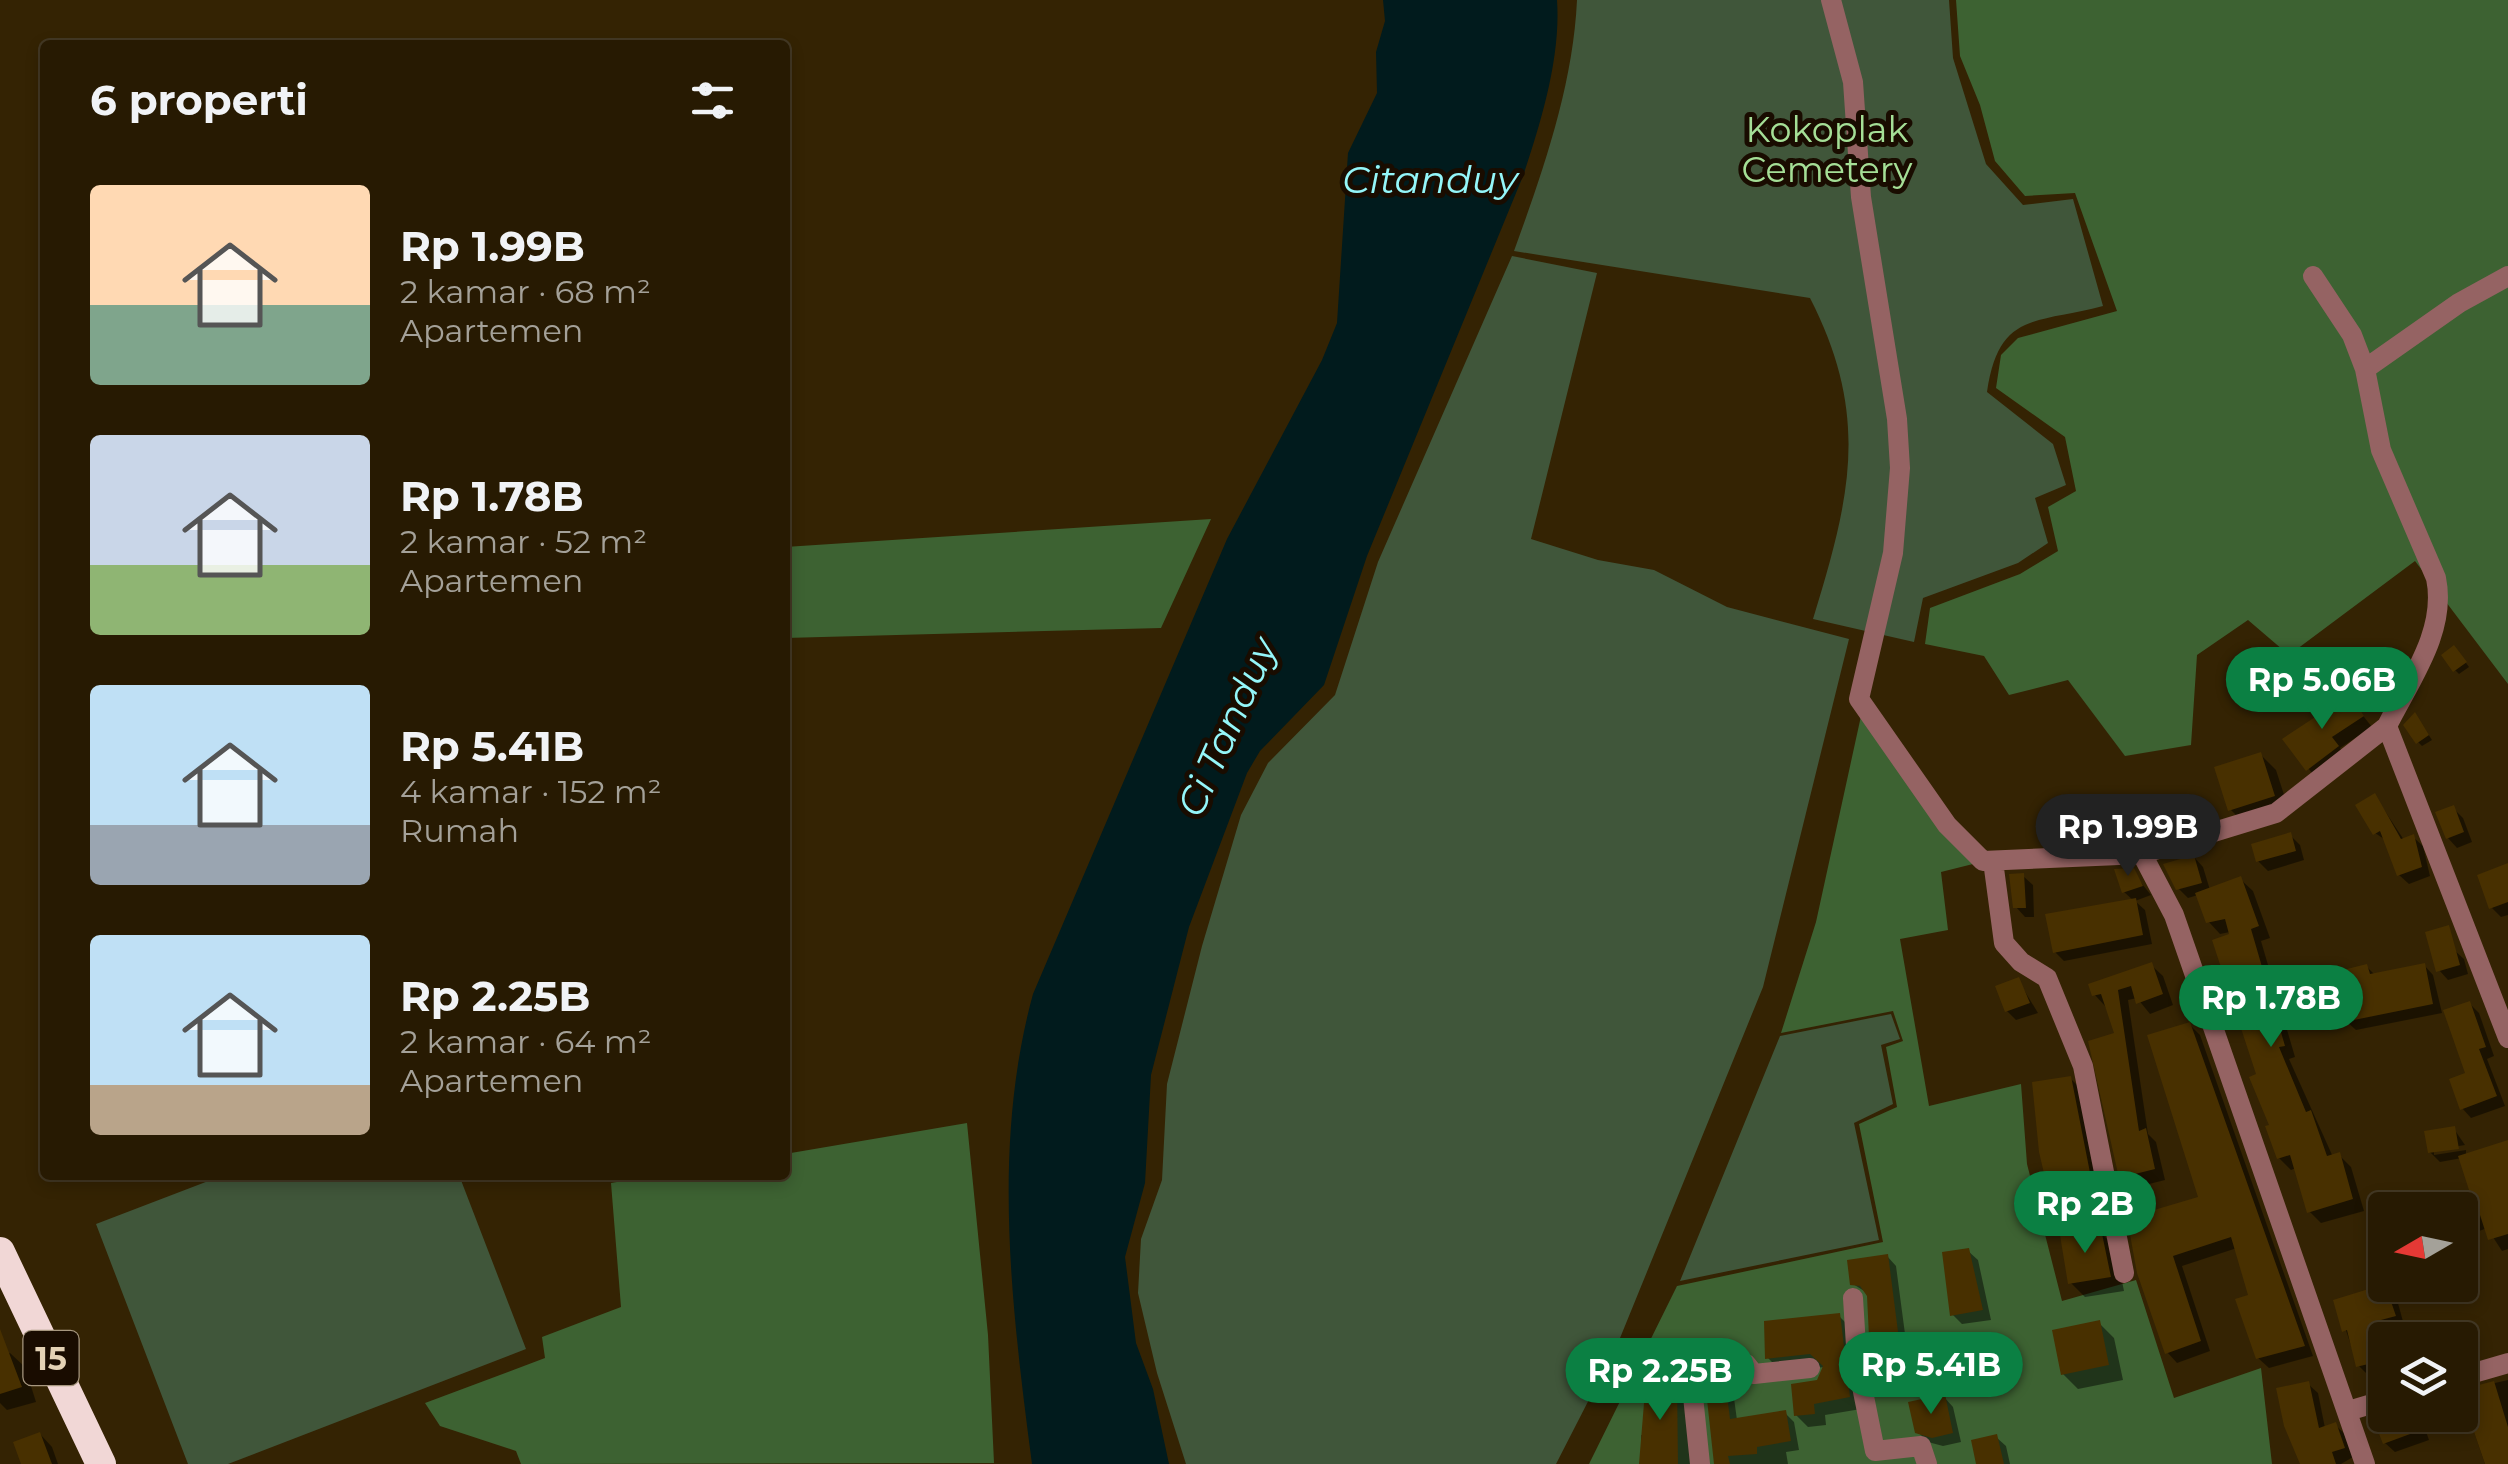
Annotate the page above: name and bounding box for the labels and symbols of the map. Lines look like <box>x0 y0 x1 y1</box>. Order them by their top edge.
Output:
park label: Kokoplak Cemetery <box>1742 108 1912 191</box>
water label: Citanduy <box>1342 156 1520 203</box>
water label: Ci Tanduy <box>1167 628 1288 824</box>
pin: Rp 5.06B <box>2219 647 2425 732</box>
pin: Rp 1.99B <box>2025 794 2231 879</box>
pin: Rp 1.78B <box>2168 965 2374 1050</box>
pin: Rp 2B <box>2015 1171 2155 1256</box>
north arrow <box>2368 1192 2478 1302</box>
road number: 15 <box>23 1331 78 1385</box>
pin: Rp 5.41B <box>1828 1332 2034 1417</box>
pin: Rp 2.25B <box>1557 1338 1763 1423</box>

